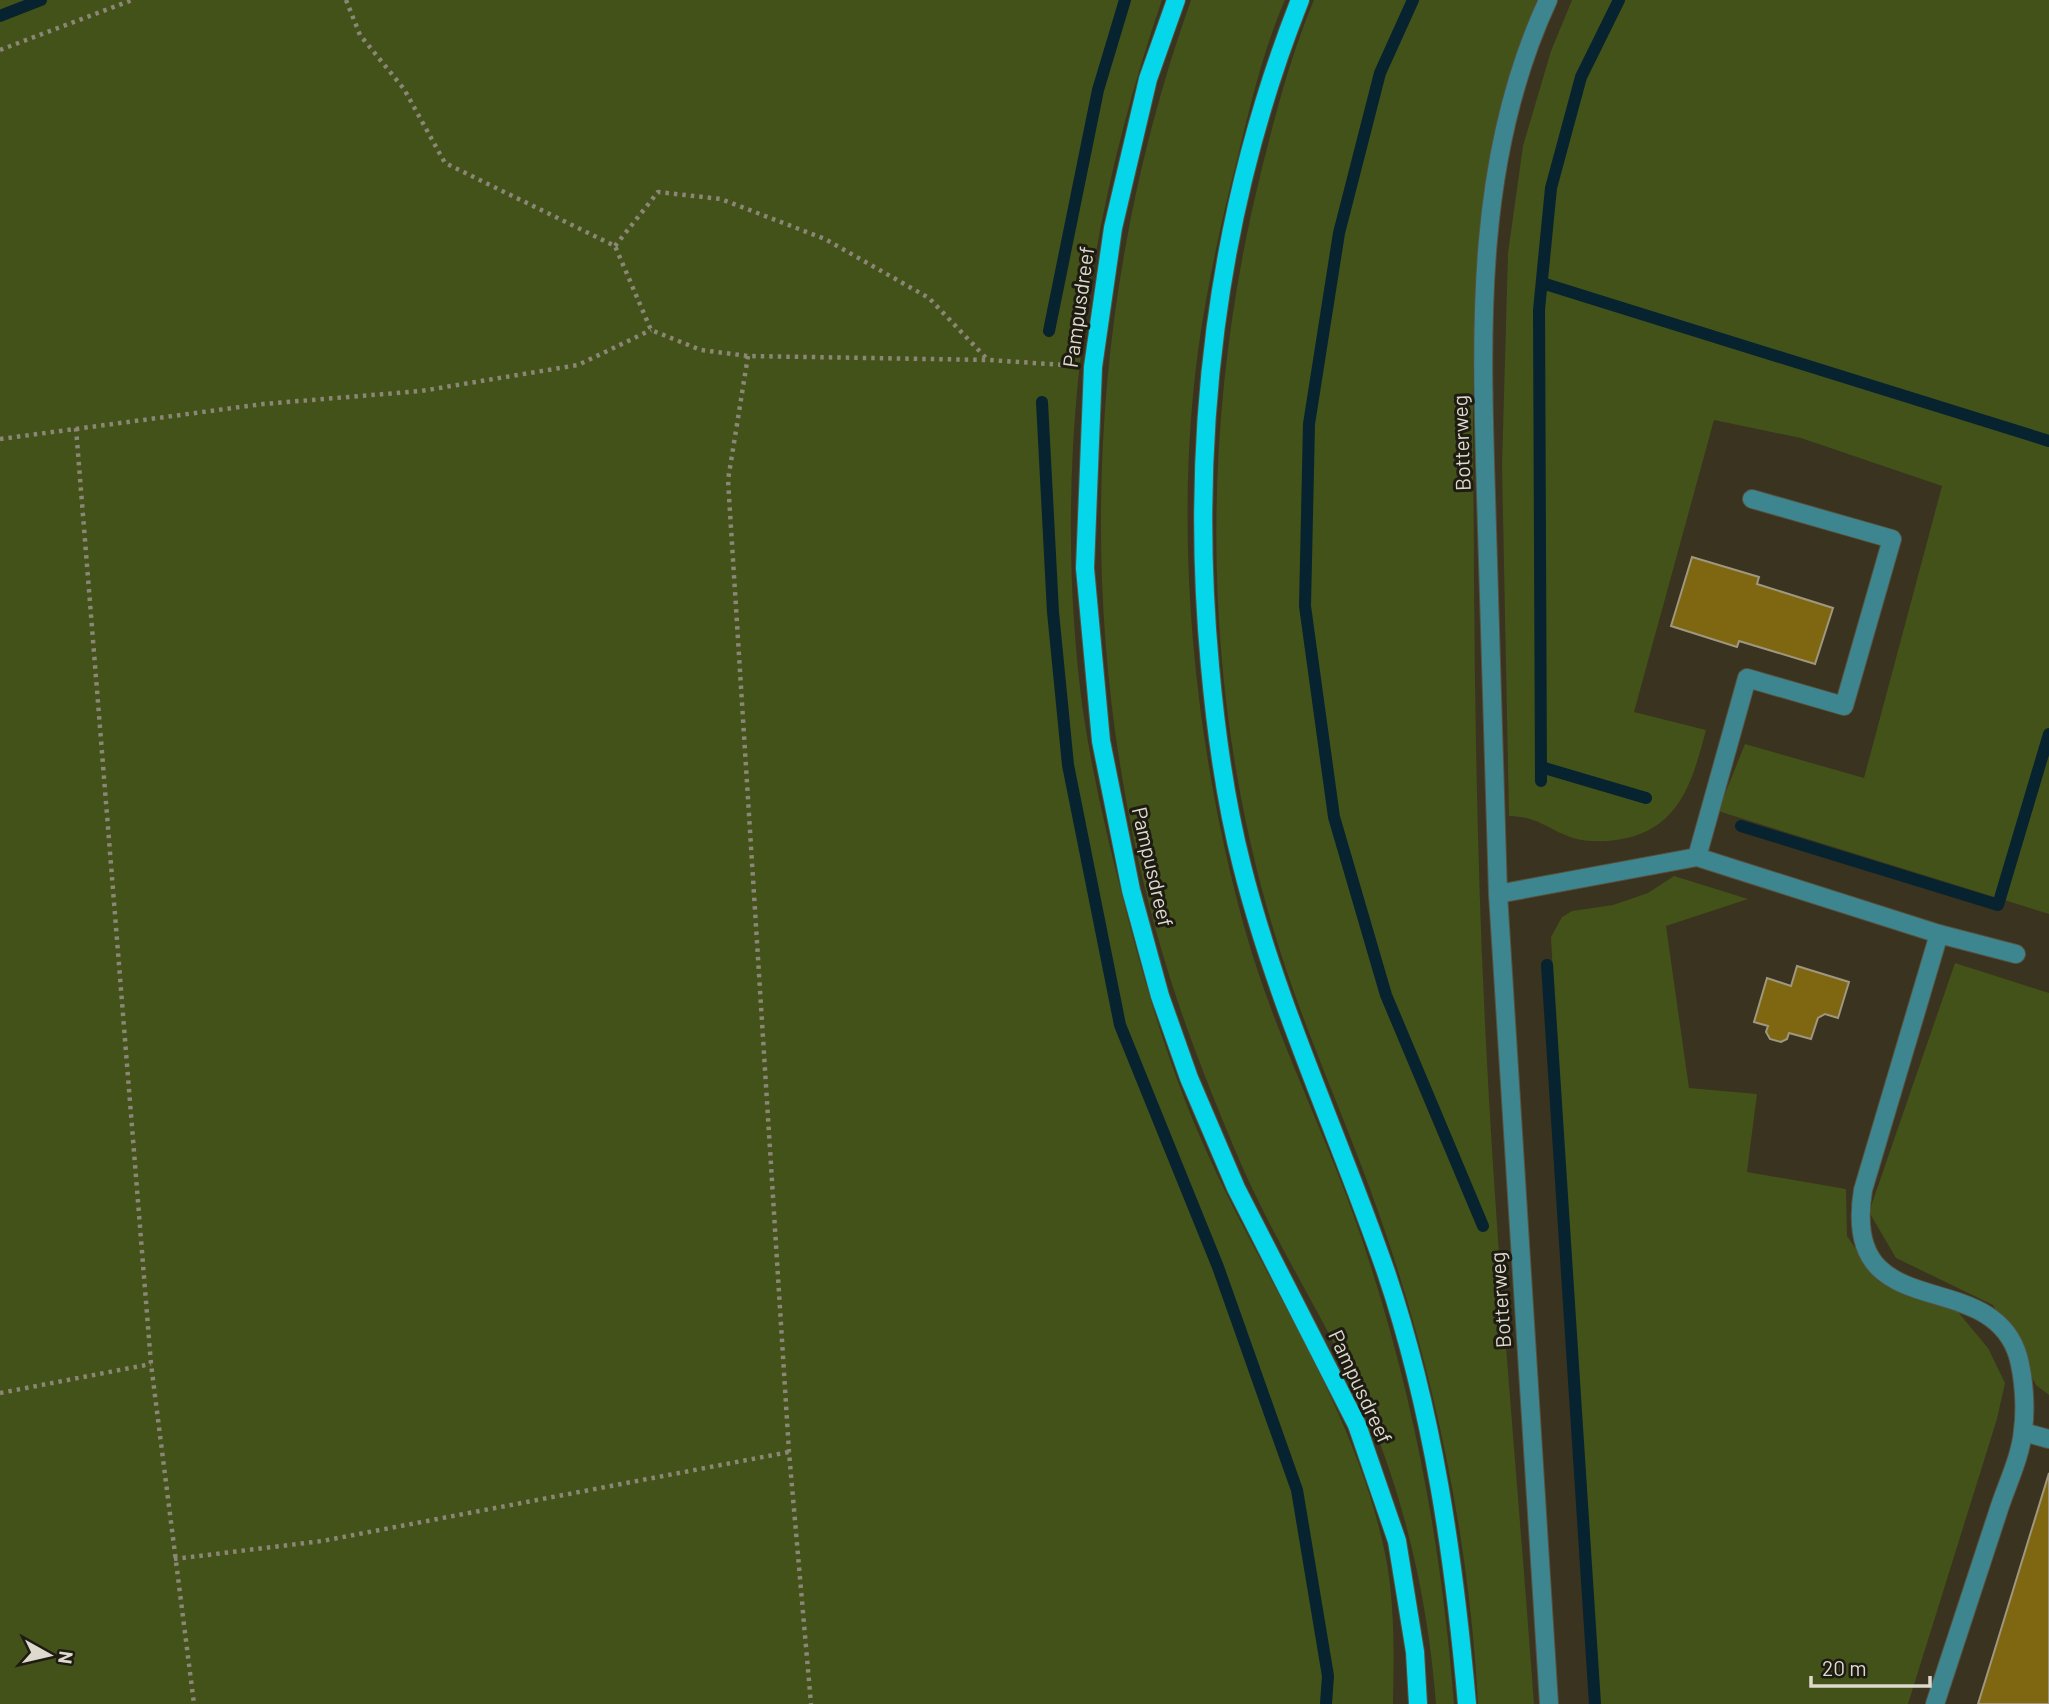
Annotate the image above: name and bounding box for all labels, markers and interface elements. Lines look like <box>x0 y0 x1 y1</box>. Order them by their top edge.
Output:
street label: Pampusdreef <box>1057 245 1098 369</box>
street label: Botterweg <box>1446 395 1475 492</box>
street label: Pampusdreef <box>1128 804 1179 929</box>
street label: Botterweg <box>1484 1251 1515 1349</box>
street label: Pampusdreef <box>1324 1326 1398 1447</box>
north arrow <box>14 1620 84 1690</box>
scale bar <box>1811 1644 1930 1688</box>
text: N <box>54 1650 79 1665</box>
text: 20 m <box>1822 1655 1867 1680</box>

